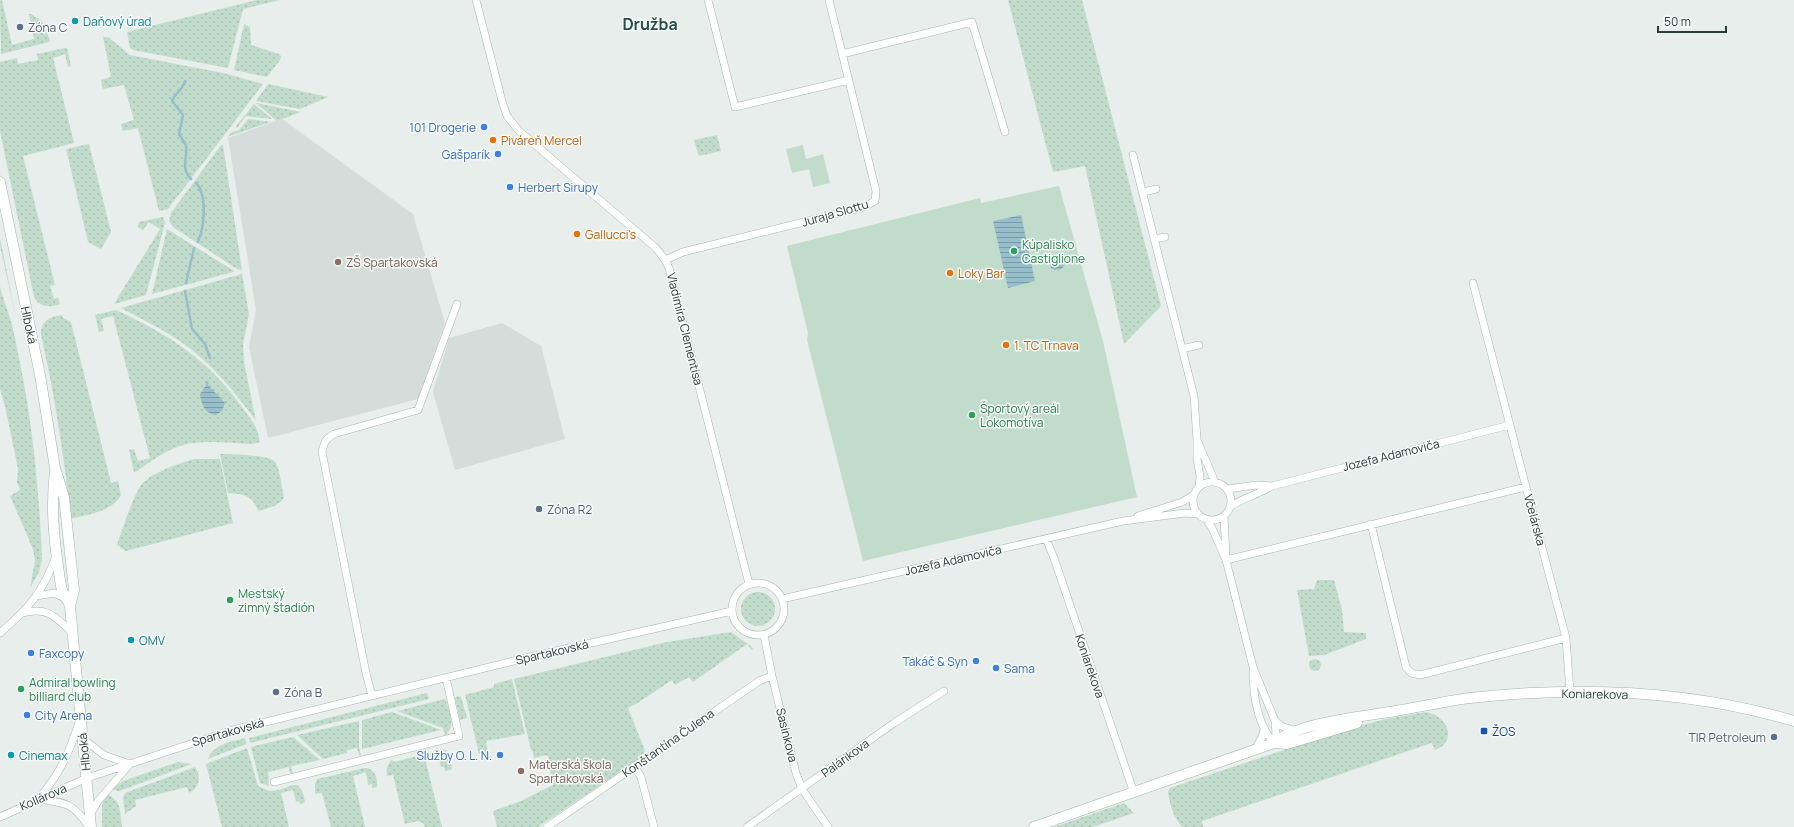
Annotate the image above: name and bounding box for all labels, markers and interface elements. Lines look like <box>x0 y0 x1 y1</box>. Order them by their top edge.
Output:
scale bar <box>1658 8 1726 34</box>
place label: Daňový úrad <box>83 13 151 30</box>
district label: Družba <box>622 13 678 35</box>
text: 50 m <box>1664 13 1691 30</box>
marker: Daňový úrad <box>70 16 80 26</box>
place label: Zóna C <box>28 19 68 36</box>
marker: Zóna C <box>15 22 25 32</box>
place label: 101 Drogerie <box>409 119 476 136</box>
marker: 101 Drogerie <box>479 122 489 132</box>
place label: Piváreň Mercel <box>501 132 582 149</box>
marker: Piváreň Mercel <box>488 135 498 145</box>
place label: Gašparík <box>442 146 491 163</box>
marker: Gašparík <box>493 149 503 159</box>
place label: Herbert Sirupy <box>518 179 599 196</box>
marker: Herbert Sirupy <box>505 182 515 192</box>
street label: Juraja Slottu <box>800 195 870 231</box>
place label: Gallucci's <box>585 226 636 243</box>
marker: Gallucci's <box>572 229 582 239</box>
place label: Kúpalisko Castiglione <box>1022 236 1085 267</box>
marker: Kúpalisko Castiglione <box>1009 246 1019 256</box>
place label: ZŠ Spartakovská <box>346 254 438 271</box>
marker: ZŠ Spartakovská <box>333 257 343 267</box>
place label: Loky Bar <box>958 265 1005 282</box>
marker: Loky Bar <box>945 268 955 278</box>
street label: Vladimíra Clementisa <box>663 271 707 387</box>
street label: Hlboká <box>17 305 41 345</box>
place label: 1. TC Trnava <box>1014 337 1079 354</box>
marker: 1. TC Trnava <box>1001 340 1011 350</box>
place label: Športový areál Lokomotíva <box>980 400 1059 431</box>
marker: Športový areál Lokomotíva <box>967 410 977 420</box>
street label: Jozefa Adamoviča <box>1341 435 1441 475</box>
street label: Včelárska <box>1520 492 1550 548</box>
place label: Zóna R2 <box>547 501 592 518</box>
marker: Zóna R2 <box>534 504 544 514</box>
street label: Jozefa Adamoviča <box>903 541 1003 579</box>
place label: Mestský zimný štadión <box>238 585 315 616</box>
marker: Mestský zimný štadión <box>225 595 235 605</box>
place label: OMV <box>139 632 166 649</box>
street label: Koniarekova <box>1071 632 1109 700</box>
marker: OMV <box>126 635 136 645</box>
street label: Spartakovská <box>514 635 590 669</box>
place label: Faxcopy <box>39 645 85 662</box>
marker: Faxcopy <box>26 648 36 658</box>
place label: Takáč & Syn <box>902 653 968 670</box>
marker: Takáč & Syn <box>971 656 981 666</box>
place label: Sama <box>1004 660 1035 677</box>
marker: Sama <box>991 663 1001 673</box>
place label: Admiral bowling billiard club <box>29 674 116 705</box>
marker: Admiral bowling billiard club <box>16 684 26 694</box>
place label: Zóna B <box>284 684 322 701</box>
street label: Koniarekova <box>1562 685 1628 703</box>
marker: Zóna B <box>271 687 281 697</box>
street label: Konštantína Čulena <box>619 705 717 781</box>
street label: Sasinkova <box>772 706 802 764</box>
place label: City Arena <box>35 707 92 724</box>
marker: City Arena <box>22 710 32 720</box>
street label: Spartakovská <box>190 714 266 750</box>
place label: ŽOS <box>1492 723 1515 740</box>
marker: ŽOS <box>1479 726 1489 736</box>
place label: TIR Petroleum <box>1689 729 1766 746</box>
street label: Hlboká <box>74 732 94 772</box>
marker: TIR Petroleum <box>1769 732 1779 742</box>
street label: Palárikova <box>818 735 872 781</box>
place label: Cinemax <box>19 747 68 764</box>
place label: Služby O. L. N. <box>416 747 492 764</box>
marker: Cinemax <box>6 750 16 760</box>
marker: Služby O. L. N. <box>495 750 505 760</box>
place label: Materská škola Spartakovská <box>529 756 611 787</box>
marker: Materská škola Spartakovská <box>516 766 526 776</box>
street label: Kollárova <box>17 780 69 814</box>

